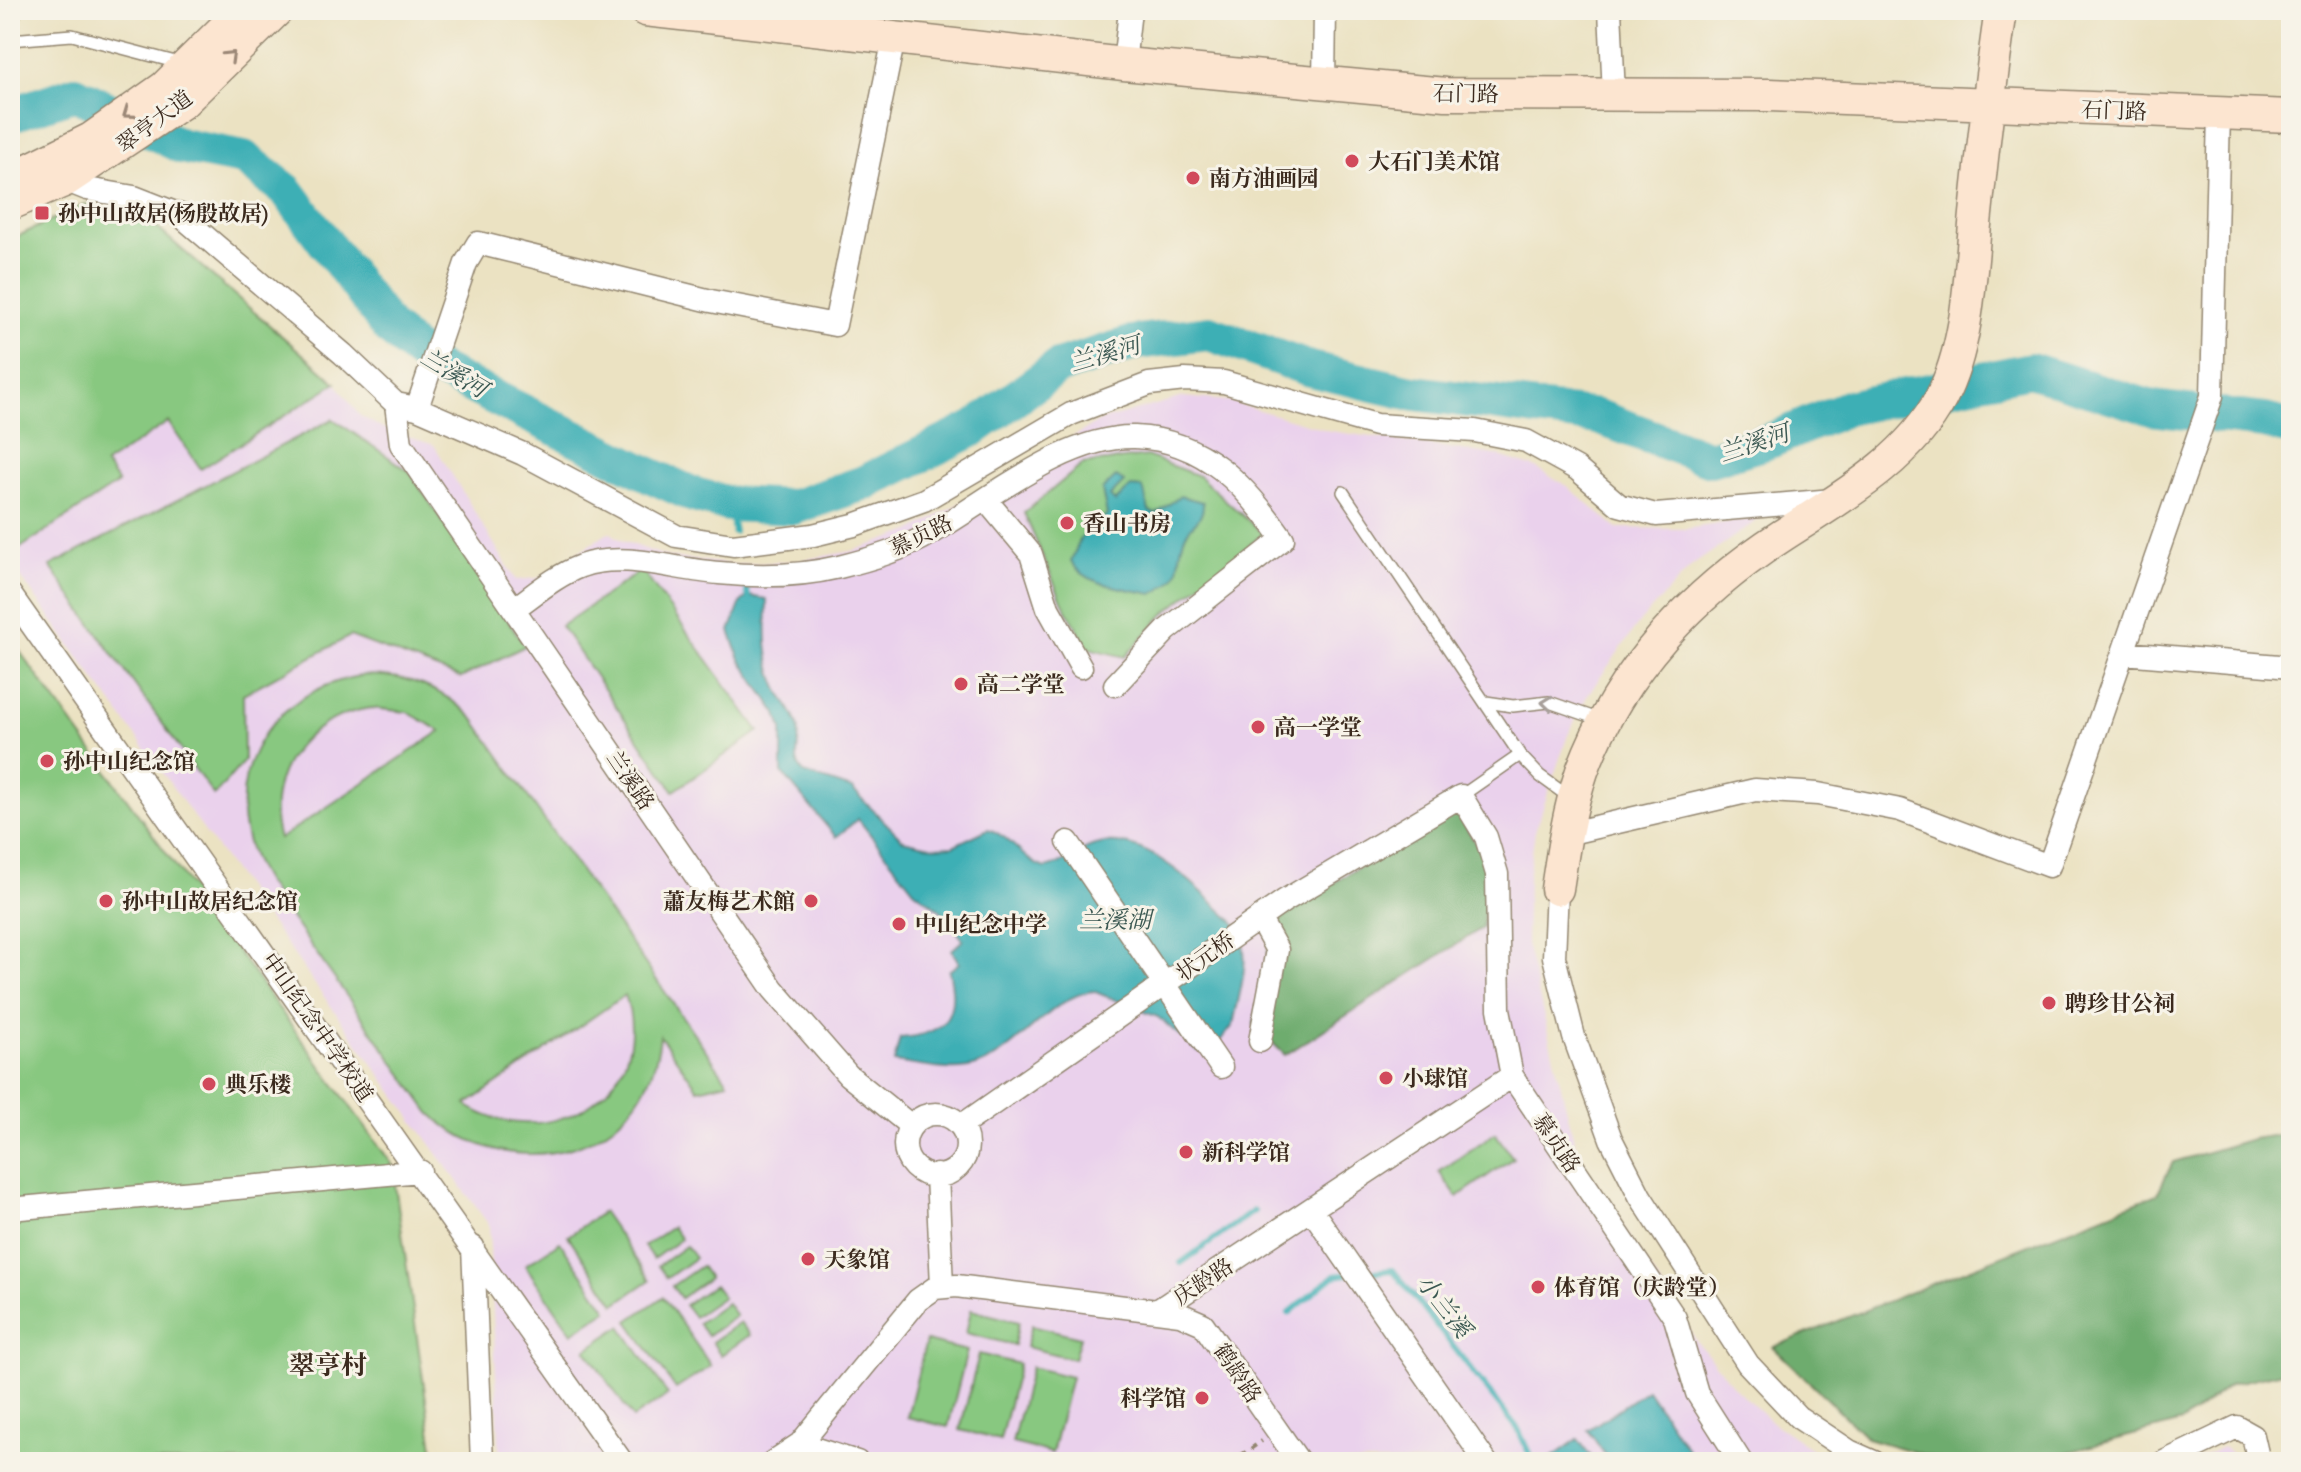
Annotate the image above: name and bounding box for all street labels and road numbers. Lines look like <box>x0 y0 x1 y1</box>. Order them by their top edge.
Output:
street label: 石门路 <box>1433 80 1499 108</box>
street label: 翠亨大道 <box>112 85 198 159</box>
street label: 石门路 <box>2081 97 2147 125</box>
street label: 慕贞路 <box>886 510 957 562</box>
street label: 兰溪路 <box>601 746 659 815</box>
street label: 状元桥 <box>1171 927 1240 987</box>
street label: 中山纪念中学校道 <box>256 948 378 1107</box>
street label: 慕贞路 <box>1527 1109 1585 1178</box>
street label: 庆龄路 <box>1169 1253 1238 1311</box>
street label: 鹤龄路 <box>1208 1339 1266 1408</box>

